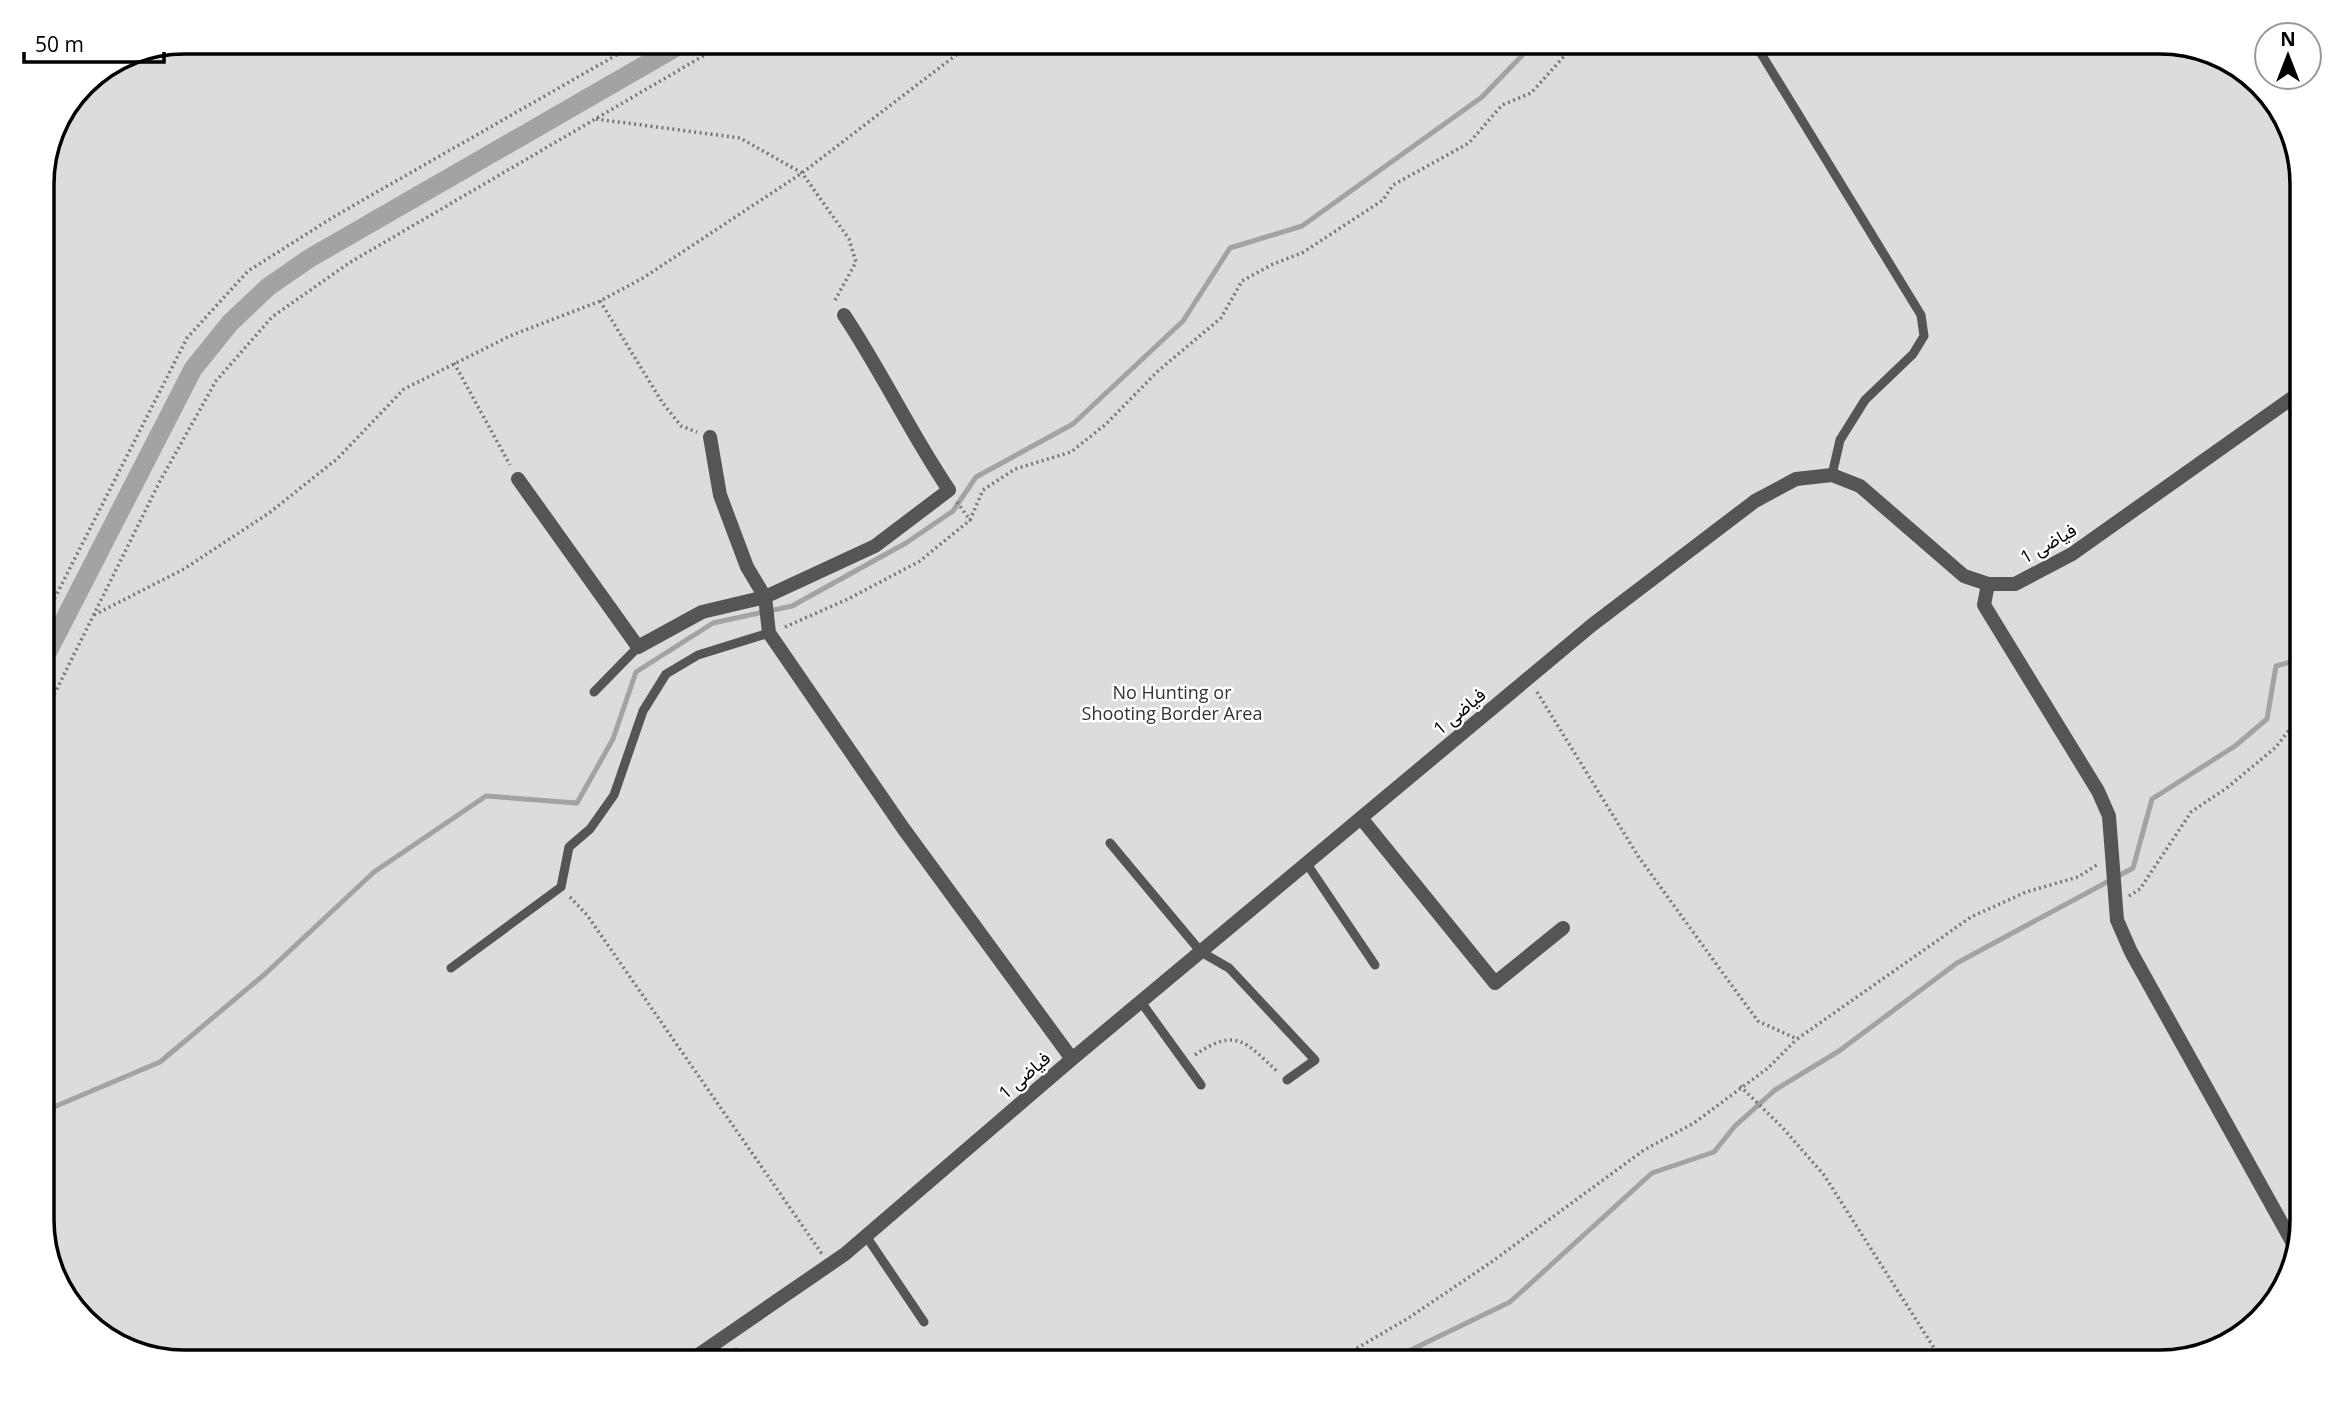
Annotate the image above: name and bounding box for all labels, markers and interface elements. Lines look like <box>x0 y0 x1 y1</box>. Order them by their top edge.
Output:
scale bar <box>24 21 164 65</box>
north arrow <box>2253 21 2323 91</box>
text: N <box>2280 26 2296 52</box>
text: 50 m <box>35 30 84 58</box>
street label: فیاضی 1 <box>2016 517 2080 569</box>
park label: No Hunting or Shooting Border Area <box>1082 680 1262 725</box>
street label: فیاضی 1 <box>1428 682 1490 740</box>
street label: فیاضی 1 <box>993 1046 1055 1104</box>

